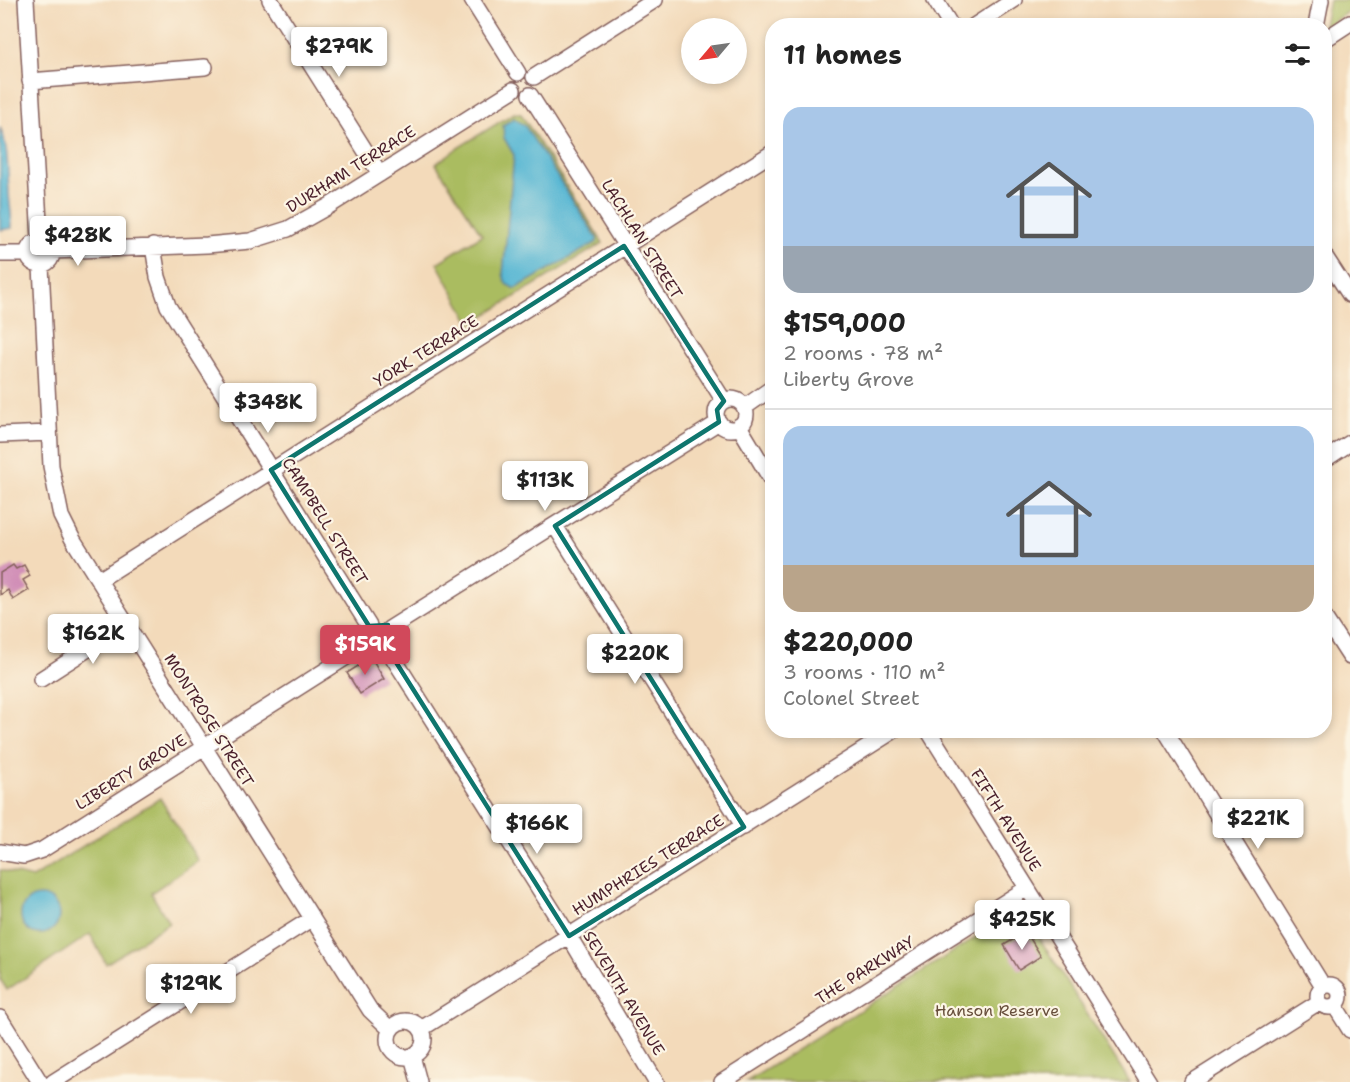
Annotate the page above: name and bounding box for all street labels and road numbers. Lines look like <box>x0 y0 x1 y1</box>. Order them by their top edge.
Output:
street label: DURHAM TERRACE <box>282 121 420 217</box>
street label: LACHLAN STREET <box>597 175 687 303</box>
street label: YORK TERRACE <box>370 310 482 392</box>
street label: CAMPBELL STREET <box>277 454 373 589</box>
street label: MONTROSE STREET <box>159 649 259 791</box>
street label: LIBERTY GROVE <box>71 729 191 815</box>
street label: FIFTH AVENUE <box>966 765 1046 875</box>
street label: HUMPHRIES TERRACE <box>568 810 728 920</box>
street label: SEVENTH AVENUE <box>578 927 670 1059</box>
street label: THE PARKWAY <box>811 931 919 1009</box>

